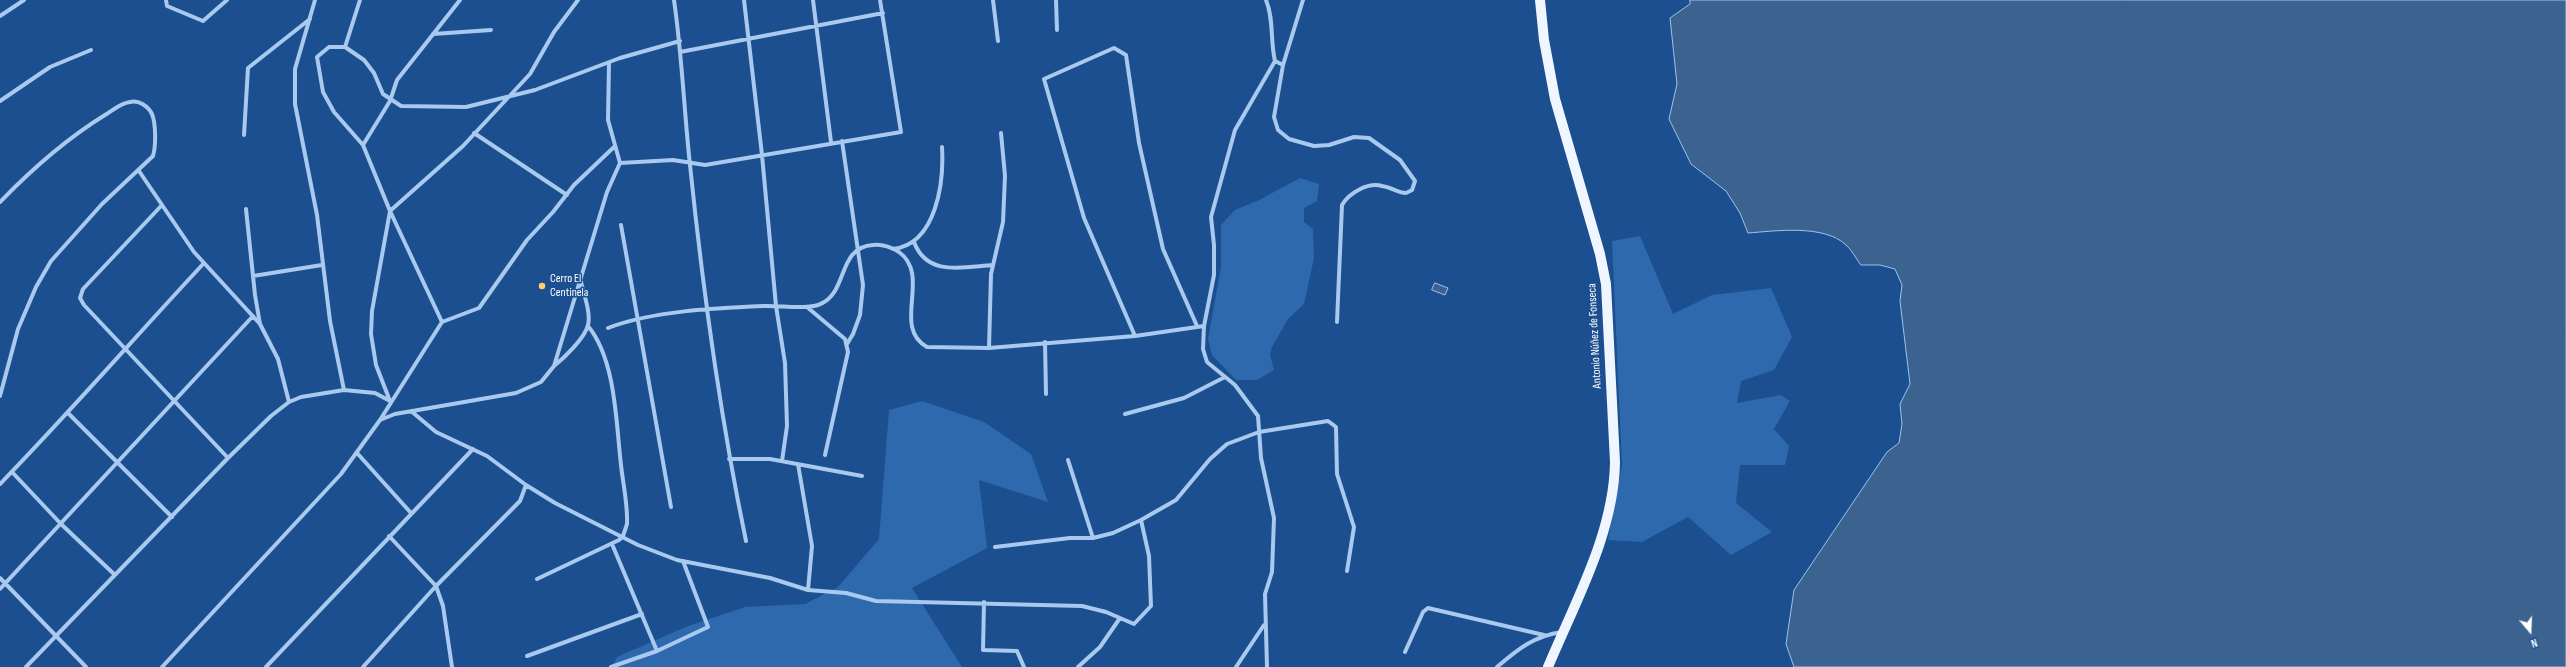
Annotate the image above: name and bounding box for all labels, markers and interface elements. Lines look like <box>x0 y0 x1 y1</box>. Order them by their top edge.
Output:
place label: Cerro El Centinela <box>550 272 588 300</box>
marker: Cerro El Centinela <box>537 281 547 291</box>
street label: Antonio Núñez de Fonseca <box>1585 283 1605 389</box>
north arrow <box>2510 611 2550 651</box>
text: N <box>2529 636 2539 650</box>

